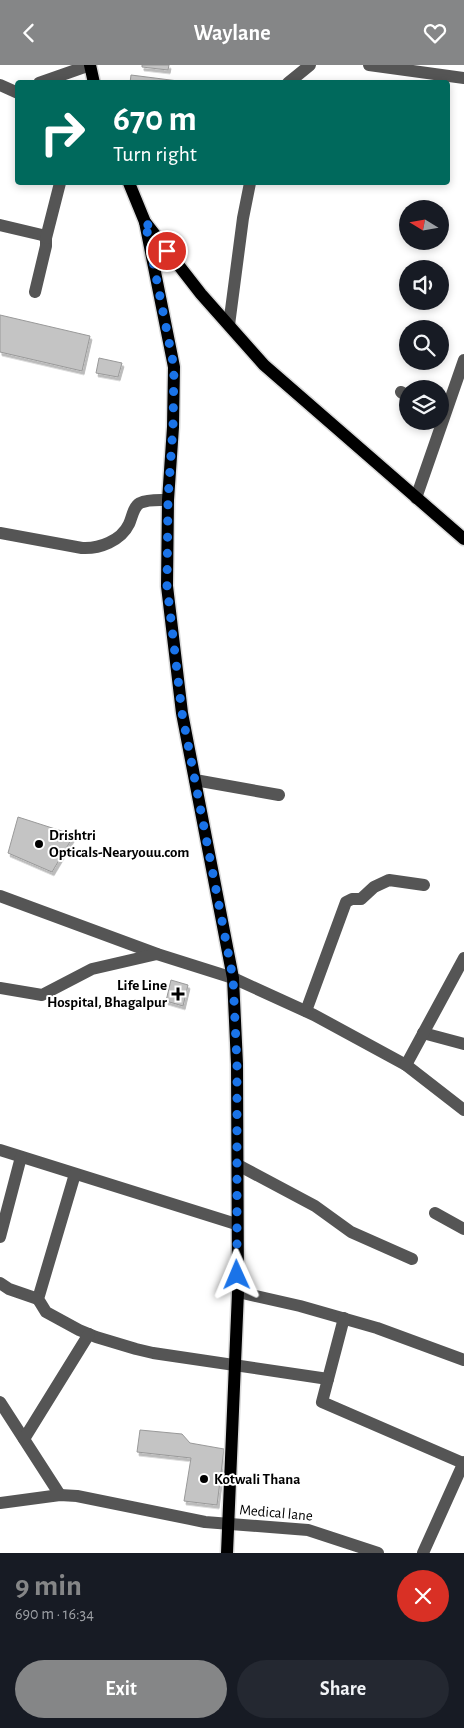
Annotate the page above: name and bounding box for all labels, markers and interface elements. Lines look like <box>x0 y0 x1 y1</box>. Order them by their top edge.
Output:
icon: back <box>15 19 43 47</box>
icon: heart <box>421 19 449 47</box>
text: Waylane <box>193 22 271 44</box>
icon: right <box>30 100 95 165</box>
text: 670 m <box>113 102 197 137</box>
text: Turn right <box>113 143 197 165</box>
north arrow <box>399 200 449 250</box>
map controls <box>399 200 449 430</box>
pin <box>146 230 188 272</box>
icon: arrive <box>153 237 181 265</box>
button: sound <box>399 260 449 310</box>
button: search <box>399 320 449 370</box>
button: layers <box>399 380 449 430</box>
place label: Drishtri Opticals-Nearyouu.com <box>49 828 189 860</box>
marker: Drishtri Opticals-Nearyouu.com <box>33 838 45 850</box>
place label: Life Line Hospital, Bhagalpur <box>47 978 168 1010</box>
marker: Life Line Hospital, Bhagalpur <box>171 987 185 1001</box>
position arrow <box>210 1248 262 1300</box>
place label: Kotwali Thana <box>214 1472 300 1487</box>
marker: Kotwali Thana <box>198 1473 210 1485</box>
street label: Medical lane <box>239 1502 313 1524</box>
button: close <box>397 1570 449 1622</box>
text: 9 min <box>15 1571 82 1601</box>
text: 690 m · 16:34 <box>15 1606 94 1622</box>
button: Exit <box>15 1660 227 1718</box>
button: Share <box>237 1660 449 1718</box>

